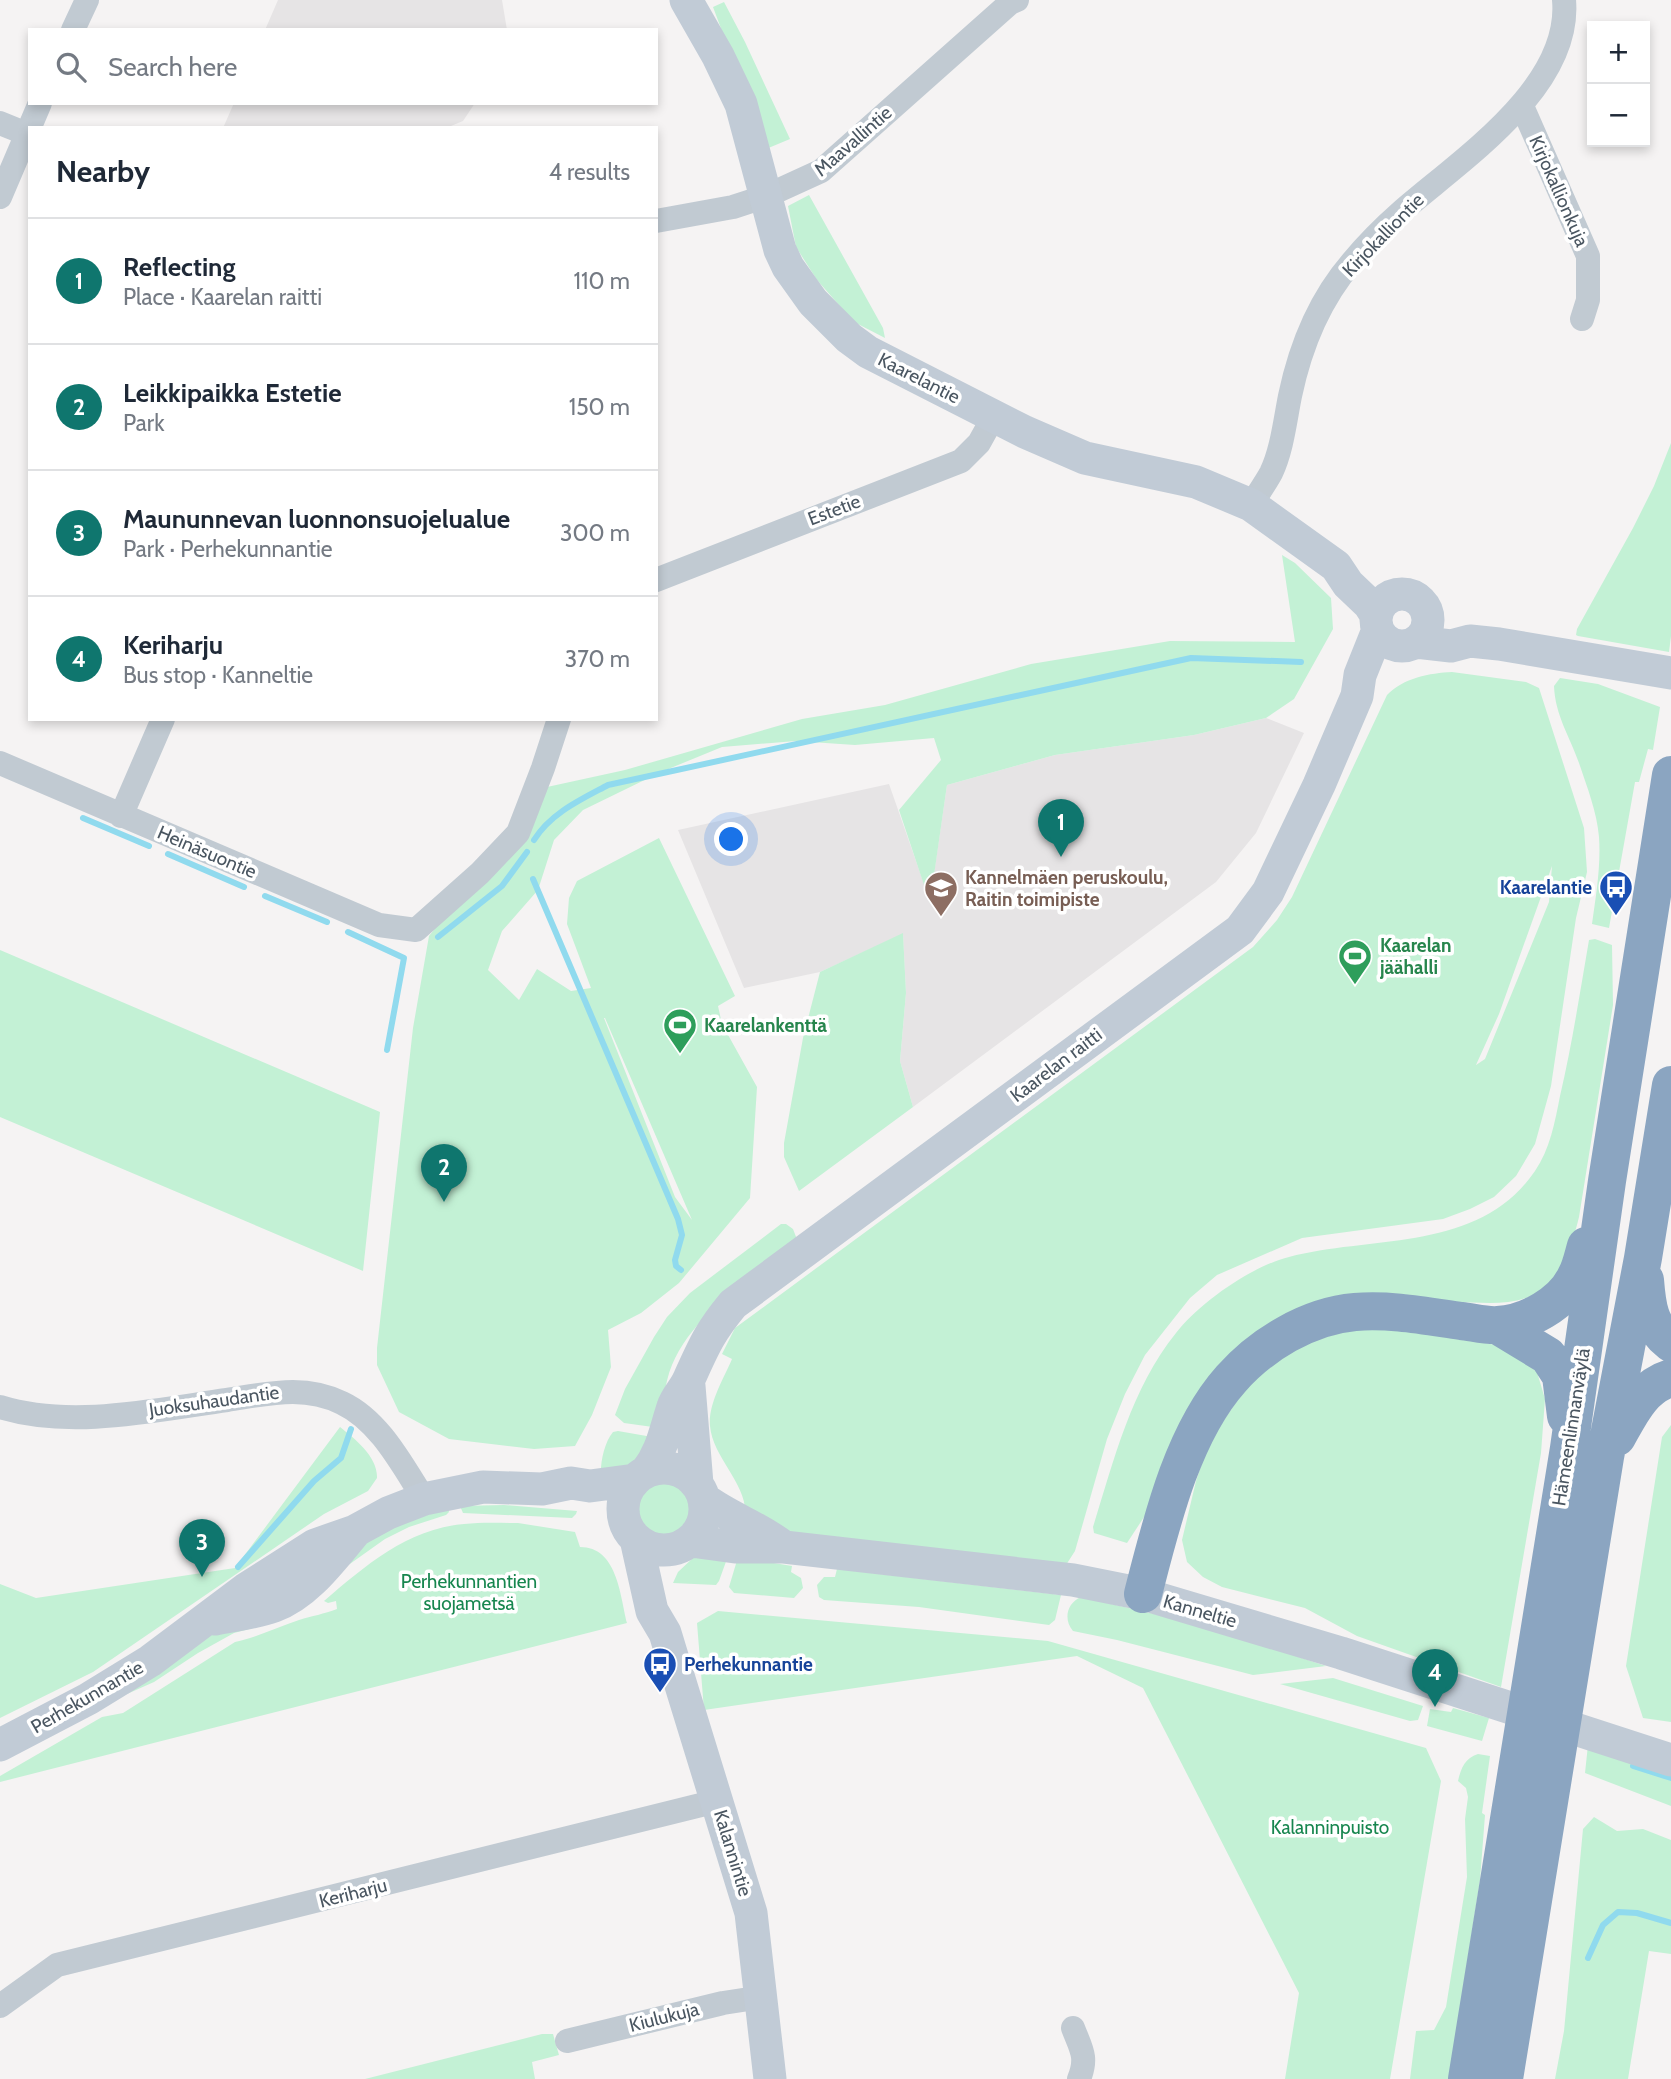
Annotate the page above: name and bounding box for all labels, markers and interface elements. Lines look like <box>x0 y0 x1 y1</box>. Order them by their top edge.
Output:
map controls <box>1587 21 1650 147</box>
button: + <box>1587 21 1650 84</box>
search box <box>28 28 658 105</box>
icon: search <box>52 48 90 86</box>
text: Search here <box>108 51 237 83</box>
button: − <box>1587 84 1650 147</box>
street label: Maavallintie <box>810 101 897 181</box>
street label: Kirjokallionkuja <box>1524 132 1594 250</box>
text: Nearby <box>56 153 150 190</box>
text: 4 results <box>549 158 630 186</box>
street label: Kirjokalliontie <box>1337 188 1429 282</box>
text: Reflecting <box>123 251 236 283</box>
text: 1 <box>75 267 83 295</box>
text: 110 m <box>574 267 630 295</box>
text: Place · Kaarelan raitti <box>123 283 322 311</box>
street label: Kaarelantie <box>874 348 964 409</box>
text: Leikkipaikka Estetie <box>123 377 342 409</box>
text: 2 <box>73 393 85 421</box>
text: 150 m <box>569 393 630 421</box>
text: Park <box>123 409 164 437</box>
street label: Estetie <box>804 489 864 531</box>
text: Maununnevan luonnonsuojelualue <box>123 503 510 535</box>
text: 3 <box>73 519 85 547</box>
text: 300 m <box>560 519 630 547</box>
text: Park · Perhekunnantie <box>123 535 333 563</box>
text: Keriharju <box>123 629 223 661</box>
text: 4 <box>72 645 86 673</box>
text: 370 m <box>565 645 630 673</box>
text: Bus stop · Kanneltie <box>123 661 313 689</box>
pin: 1 <box>1038 799 1084 857</box>
street label: Heinäsuontie <box>154 821 260 883</box>
your location <box>714 822 748 856</box>
place label: Kannelmäen peruskoulu, Raitin toimipiste <box>965 866 1168 911</box>
bus stop icon: Kaarelantie <box>1597 868 1635 917</box>
school or university icon: Kannelmäen peruskoulu, Raitin toimipiste <box>922 869 960 918</box>
place label: Kaarelantie <box>1500 876 1592 899</box>
place label: Kaarelan jäähalli <box>1379 934 1452 979</box>
sports icon: Kaarelan jäähalli <box>1336 937 1374 986</box>
sports icon: Kaarelankenttä <box>661 1006 699 1055</box>
place label: Kaarelankenttä <box>704 1014 828 1037</box>
street label: Kaarelan raitti <box>1006 1023 1106 1107</box>
pin: 2 <box>421 1144 467 1202</box>
street label: Hämeenlinnanväylä <box>1547 1346 1595 1508</box>
street label: Juoksuhaudantie <box>147 1380 281 1422</box>
pin: 3 <box>179 1519 225 1577</box>
park label: Perhekunnantien suojametsä <box>401 1570 537 1615</box>
street label: Kanneltie <box>1161 1590 1240 1633</box>
bus stop icon: Perhekunnantie <box>641 1645 679 1694</box>
pin: 4 <box>1412 1649 1458 1707</box>
place label: Perhekunnantie <box>684 1653 813 1676</box>
street label: Perhekunnantie <box>27 1655 147 1738</box>
street label: Kalannintie <box>709 1807 757 1899</box>
park label: Kalanninpuisto <box>1271 1816 1389 1839</box>
street label: Keriharju <box>317 1873 389 1913</box>
street label: Kiulukuja <box>627 1997 701 2037</box>

